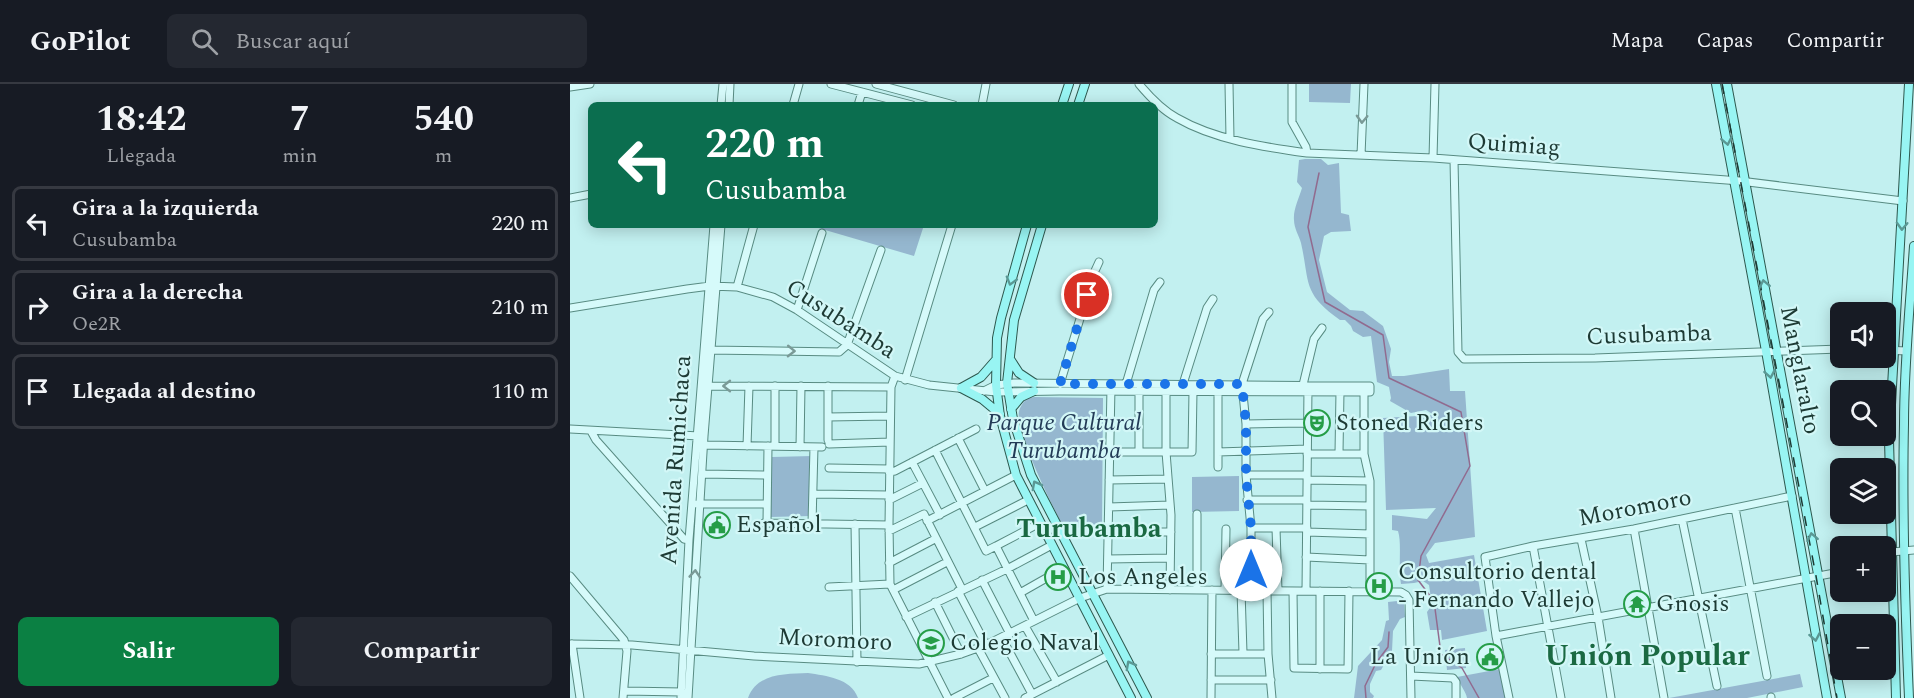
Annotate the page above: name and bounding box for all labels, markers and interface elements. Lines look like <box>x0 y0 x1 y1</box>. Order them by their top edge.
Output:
search box <box>167 14 587 68</box>
text: GoPilot <box>30 20 131 63</box>
icon: search <box>188 25 221 58</box>
text: Buscar aquí <box>236 25 350 58</box>
text: Mapa <box>1611 25 1664 57</box>
text: Capas <box>1697 25 1753 57</box>
text: Compartir <box>1786 25 1884 57</box>
text: 18:42 <box>96 92 186 147</box>
text: 7 <box>290 92 310 147</box>
text: 540 <box>413 92 474 147</box>
text: 220 m <box>705 113 824 176</box>
one-way arrow <box>1356 115 1369 124</box>
street label: Quimiag <box>1466 124 1562 166</box>
icon: left <box>606 126 684 204</box>
one-way arrow <box>1720 136 1733 146</box>
text: Llegada <box>106 141 176 171</box>
text: min <box>282 141 317 171</box>
text: m <box>435 141 452 171</box>
text: Cusubamba <box>705 170 846 212</box>
text: Gira a la izquierda <box>72 192 259 225</box>
icon: left <box>21 207 54 240</box>
text: 220 m <box>492 207 549 240</box>
one-way arrow <box>1896 222 1909 231</box>
text: Cusubamba <box>72 225 177 255</box>
pin <box>1061 269 1112 320</box>
street label: Cusubamba <box>778 270 904 368</box>
one-way arrow <box>1006 275 1018 286</box>
text: Gira a la derecha <box>72 276 243 309</box>
icon: arrive <box>1070 278 1103 311</box>
one-way arrow <box>1758 279 1771 289</box>
icon: right <box>21 291 54 324</box>
text: 210 m <box>492 291 549 324</box>
map controls <box>1830 302 1896 680</box>
button: sound <box>1830 302 1896 368</box>
street label: Manglaralto <box>1770 303 1830 437</box>
text: Oe2R <box>72 309 121 339</box>
street label: Cusubamba <box>1586 315 1713 355</box>
one-way arrow <box>786 345 795 357</box>
street label: Avenida Rumichaca <box>651 354 701 566</box>
one-way arrow <box>1764 370 1776 379</box>
icon: arrive <box>21 375 54 408</box>
text: Llegada al destino <box>72 375 256 408</box>
text: 110 m <box>492 375 549 408</box>
one-way arrow <box>723 380 732 392</box>
button: search <box>1830 380 1896 446</box>
park label: Parque Cultural Turubamba <box>986 405 1142 469</box>
place label: Stoned Riders <box>1336 405 1484 441</box>
theatre icon: Stoned Riders <box>1302 408 1332 438</box>
button: layers <box>1830 458 1896 524</box>
street label: Moromoro <box>1575 479 1695 537</box>
one-way arrow <box>1032 481 1043 491</box>
place label: Español <box>736 507 821 543</box>
district label: Turubamba <box>1016 508 1162 550</box>
public building icon: Español <box>702 510 732 540</box>
one-way arrow <box>1806 533 1819 543</box>
button: + <box>1830 536 1896 602</box>
position arrow <box>1219 538 1283 602</box>
place label: Consultorio dental - Fernando Vallejo <box>1398 554 1597 618</box>
place label: Los Angeles <box>1078 559 1208 595</box>
hospital icon: Los Angeles <box>1043 562 1073 592</box>
one-way arrow <box>689 570 702 579</box>
hospital icon: Consultorio dental - Fernando Vallejo <box>1364 571 1394 601</box>
place label: Gnosis <box>1656 586 1730 622</box>
temple icon: Gnosis <box>1622 589 1652 619</box>
button: − <box>1830 614 1896 680</box>
button: Salir <box>18 617 279 686</box>
button: Compartir <box>291 617 552 686</box>
street label: Moromoro <box>777 619 893 661</box>
place label: Colegio Naval <box>950 625 1100 661</box>
school or university icon: Colegio Naval <box>916 628 946 658</box>
one-way arrow <box>1808 631 1821 641</box>
district label: Unión Popular <box>1544 633 1750 679</box>
place label: La Unión <box>1370 639 1470 675</box>
public building icon: La Unión <box>1475 642 1505 672</box>
one-way arrow <box>1125 660 1137 671</box>

